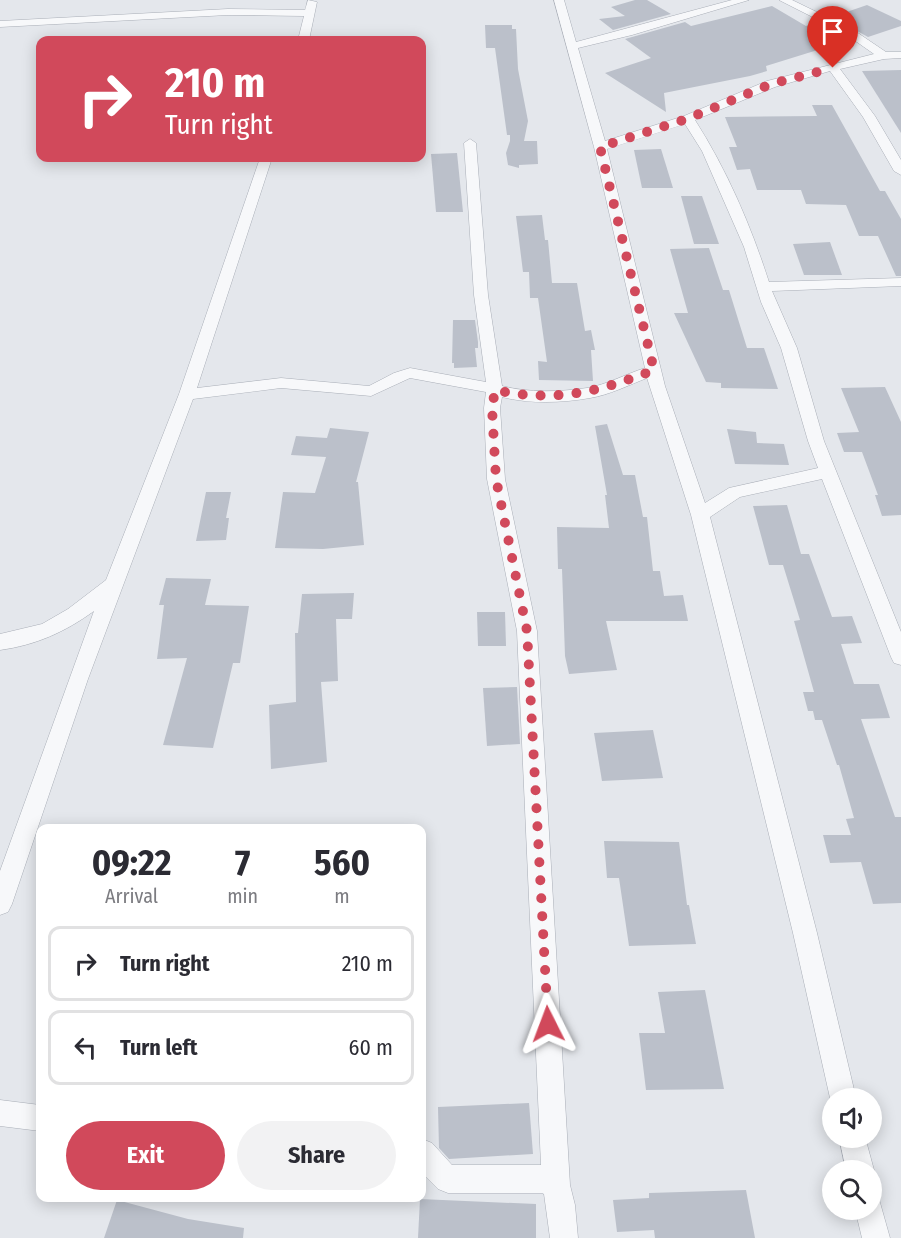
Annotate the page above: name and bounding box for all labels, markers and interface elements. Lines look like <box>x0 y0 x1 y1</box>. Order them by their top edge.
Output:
pin <box>807 6 858 68</box>
icon: arrive <box>816 15 849 48</box>
text: 210 m <box>165 58 265 108</box>
icon: right <box>66 60 144 138</box>
text: Turn right <box>165 109 273 141</box>
text: 09:22 <box>92 841 171 885</box>
text: 7 <box>235 841 250 885</box>
text: 560 <box>314 841 370 885</box>
text: Arrival <box>105 884 158 908</box>
text: min <box>227 884 258 908</box>
text: m <box>334 884 350 908</box>
icon: right <box>69 947 102 980</box>
text: Turn right <box>120 950 209 977</box>
text: 210 m <box>342 950 393 977</box>
position arrow <box>516 992 580 1056</box>
icon: left <box>69 1031 102 1064</box>
text: Turn left <box>120 1034 198 1061</box>
text: 60 m <box>349 1034 393 1061</box>
map controls <box>822 1088 882 1220</box>
button: sound <box>822 1088 882 1148</box>
button: Exit <box>66 1121 225 1190</box>
button: Share <box>237 1121 396 1190</box>
button: search <box>822 1160 882 1220</box>

